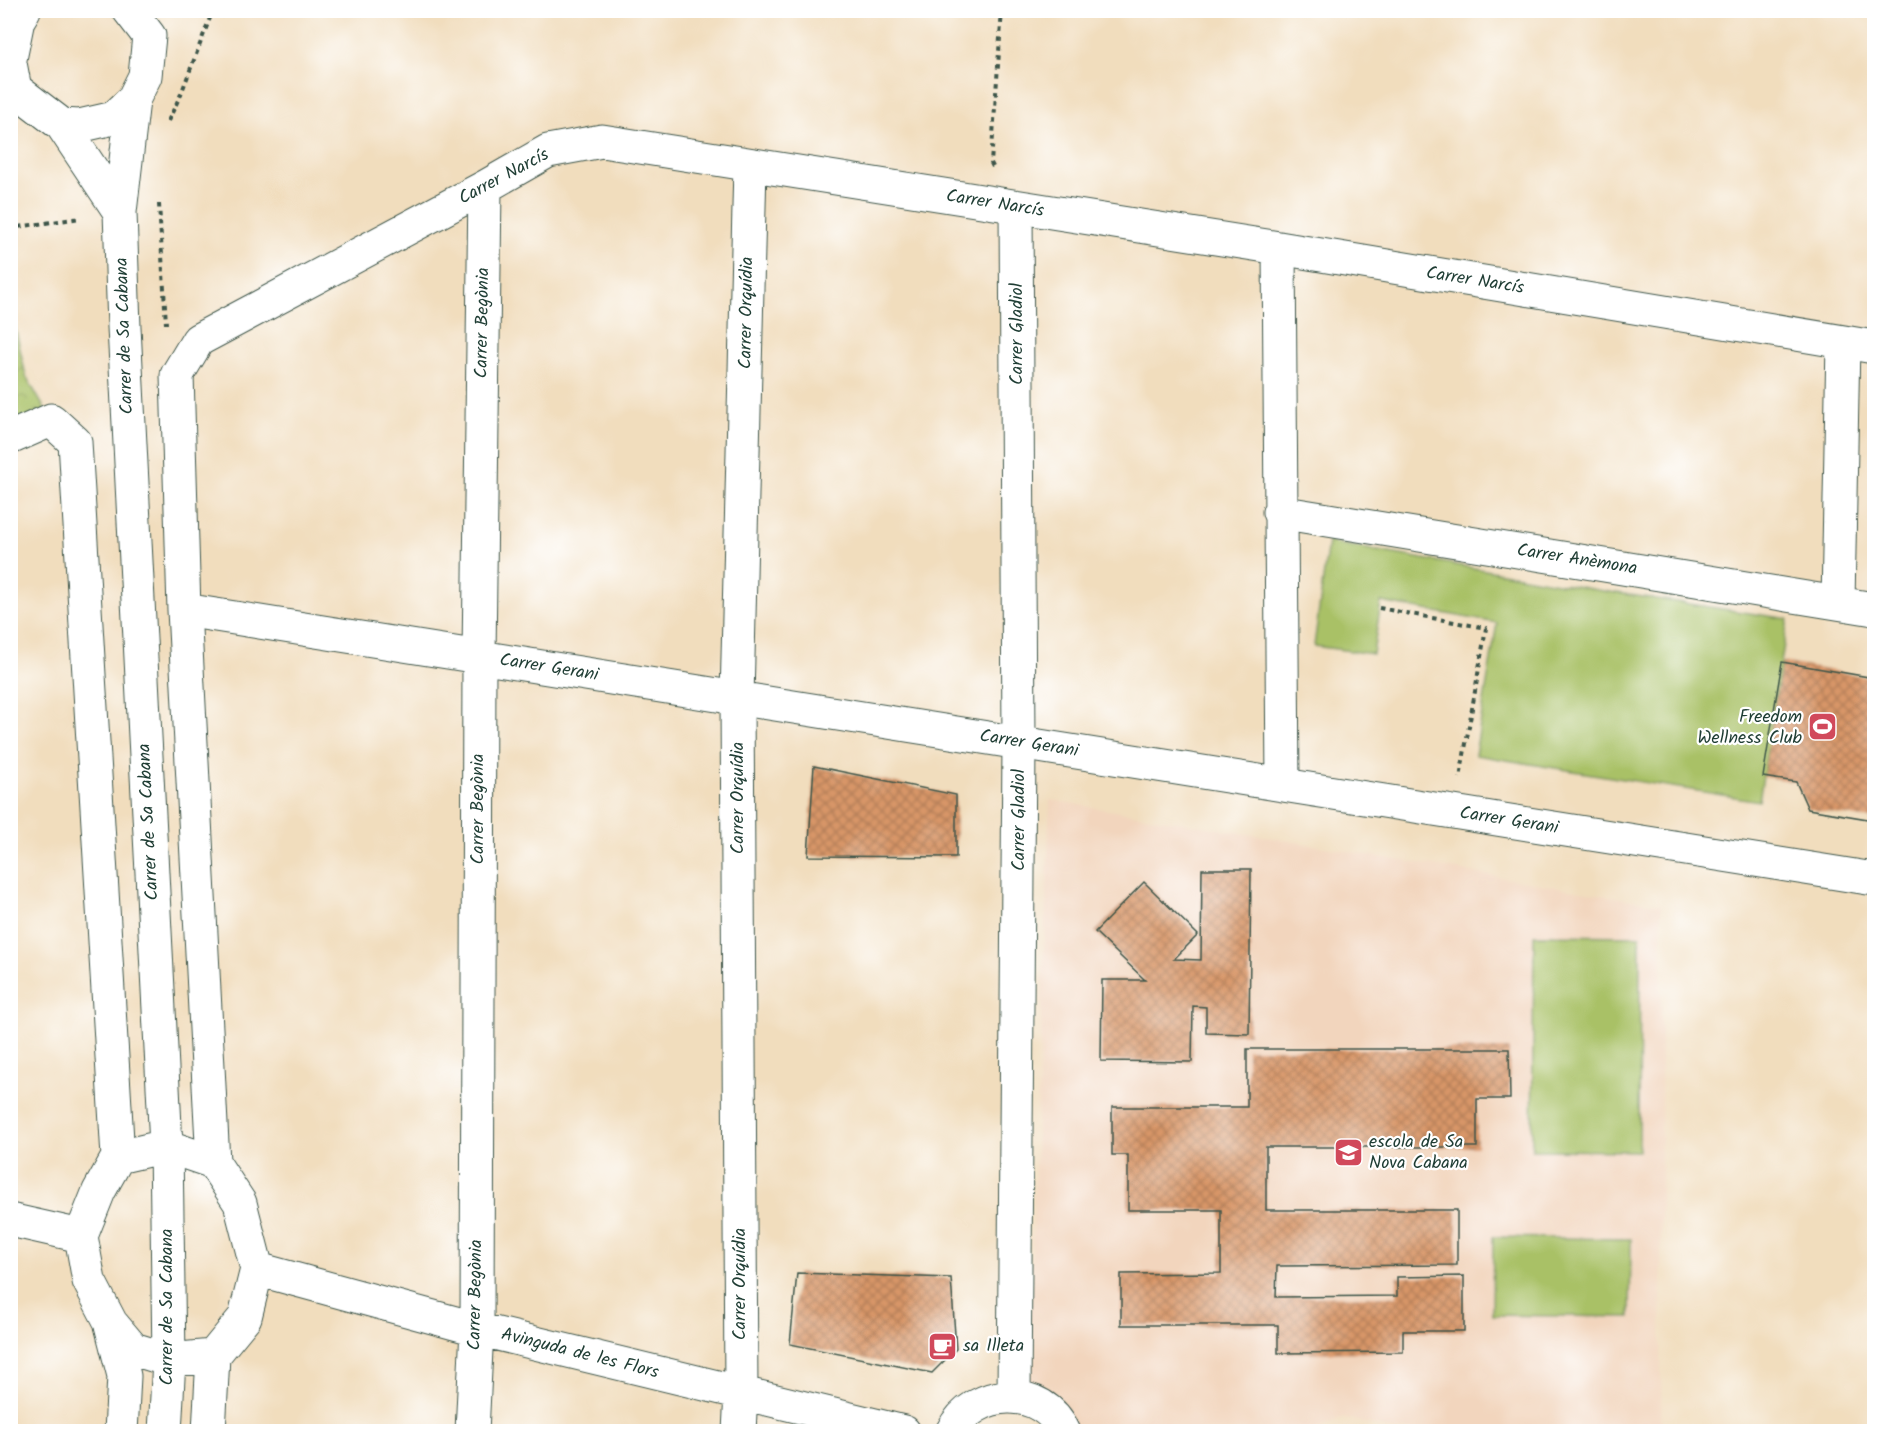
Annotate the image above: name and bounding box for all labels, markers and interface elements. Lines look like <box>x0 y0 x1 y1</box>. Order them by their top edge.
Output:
street label: Carrer Narcís <box>454 141 555 213</box>
street label: Carrer Narcís <box>944 182 1046 226</box>
street label: Carrer Orquídia <box>732 256 762 370</box>
street label: Carrer de Sa Cabana <box>108 257 142 415</box>
street label: Carrer Narcís <box>1424 259 1526 303</box>
street label: Carrer Begònia <box>468 267 498 379</box>
street label: Carrer Gladiol <box>1003 282 1032 385</box>
street label: Carrer Anèmona <box>1515 536 1639 584</box>
street label: Carrer Gerani <box>497 646 601 690</box>
place label: Freedom Wellness Club <box>1697 703 1803 753</box>
sports icon: Freedom Wellness Club <box>1807 711 1839 743</box>
street label: Carrer Gerani <box>977 722 1081 766</box>
street label: Carrer Orquídia <box>724 742 753 854</box>
street label: Carrer de Sa Cabana <box>130 743 168 901</box>
street label: Carrer Begònia <box>464 754 493 865</box>
street label: Carrer Gladiol <box>1005 768 1034 871</box>
street label: Carrer Gerani <box>1457 799 1561 843</box>
place label: escola de Sa Nova Cabana <box>1369 1128 1468 1178</box>
school or university icon: escola de Sa Nova Cabana <box>1332 1136 1364 1168</box>
street label: Carrer de Sa Cabana <box>153 1228 182 1386</box>
street label: Carrer Orquídia <box>726 1228 755 1340</box>
street label: Carrer Begònia <box>461 1239 491 1351</box>
street label: Avinguda de les Flors <box>498 1320 662 1388</box>
cafe icon: sa Illeta <box>926 1330 958 1362</box>
place label: sa Illeta <box>963 1332 1024 1361</box>

